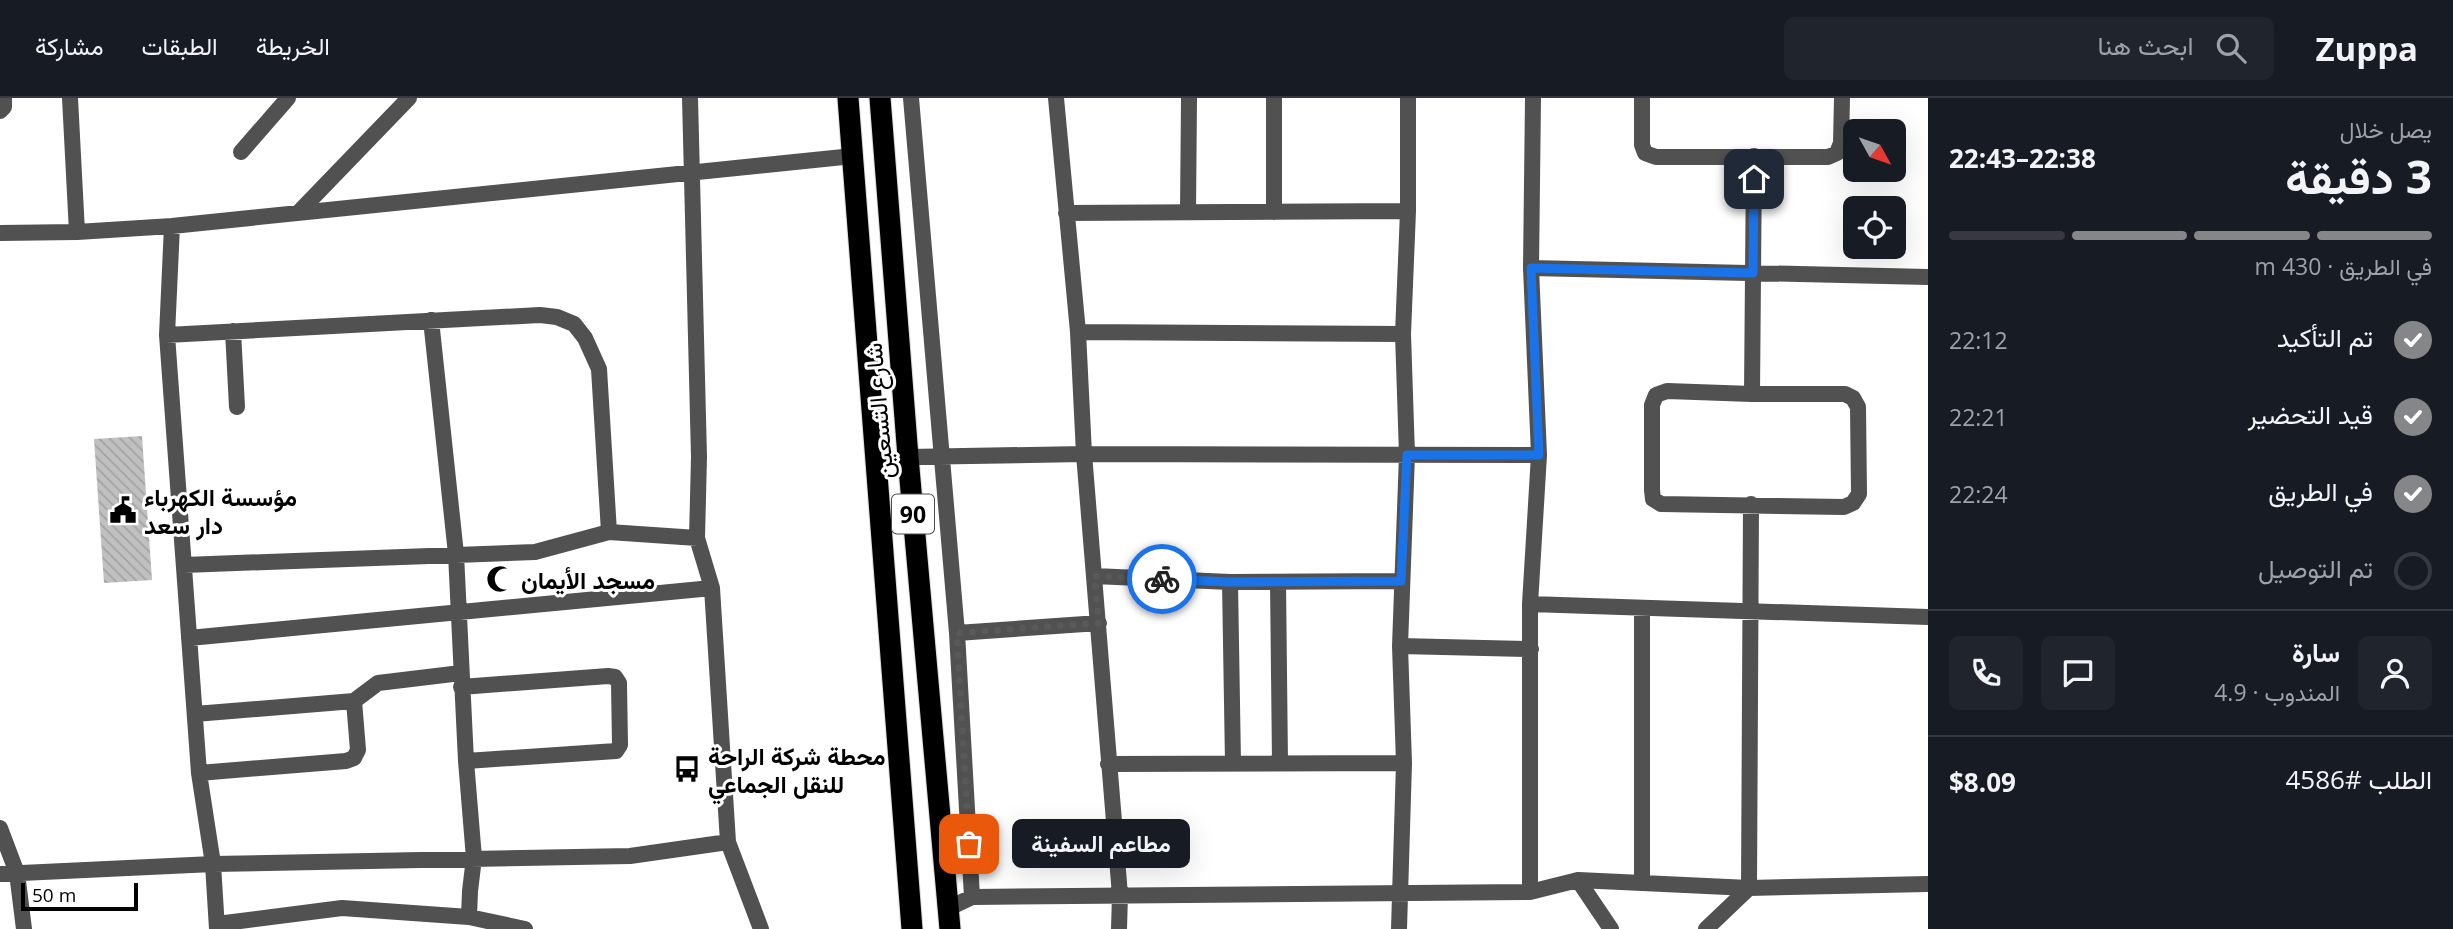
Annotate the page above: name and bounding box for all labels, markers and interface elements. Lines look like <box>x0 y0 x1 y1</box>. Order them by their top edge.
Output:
search box <box>1784 17 2274 80</box>
text: Zuppa <box>2316 26 2418 71</box>
text: ابحث هنا <box>2098 27 2194 63</box>
text: مشاركة <box>35 29 103 62</box>
text: الطبقات <box>141 29 218 62</box>
text: الخريطة <box>256 29 330 62</box>
icon: search <box>2212 29 2250 67</box>
text: يصل خلال <box>2340 113 2432 145</box>
north arrow <box>1843 119 1906 182</box>
map controls <box>1843 119 1906 259</box>
text: 22:38–22:43 <box>1949 140 2096 176</box>
text: 3 دقيقة <box>2285 145 2432 207</box>
pin <box>1724 149 1784 209</box>
icon: home <box>1735 160 1773 198</box>
button: locate <box>1843 196 1906 259</box>
text: في الطريق · 430 m <box>2255 250 2432 282</box>
text: تم التأكيد <box>2277 319 2373 355</box>
icon: check <box>2394 321 2432 359</box>
text: 22:12 <box>1949 324 2008 356</box>
street label: شارع التسعين <box>856 342 901 480</box>
text: قيد التحضير <box>2248 396 2373 432</box>
icon: check <box>2394 398 2432 436</box>
text: 22:21 <box>1949 401 2008 433</box>
text: في الطريق <box>2268 473 2373 509</box>
icon: check <box>2394 475 2432 513</box>
text: 22:24 <box>1949 478 2008 510</box>
place label: مؤسسة الكهرباء دار سعد <box>144 480 297 541</box>
road number: 90 <box>892 494 934 534</box>
public building icon: مؤسسة الكهرباء دار سعد <box>108 495 138 525</box>
courier <box>1127 544 1197 614</box>
text: تم التوصيل <box>2258 550 2373 586</box>
icon: bike <box>1143 560 1181 598</box>
place label: مسجد الأيمان <box>521 563 655 596</box>
mosque icon: مسجد الأيمان <box>485 564 515 594</box>
text: سارة <box>2292 634 2340 670</box>
button: phone <box>1949 636 2023 710</box>
button: chat <box>2041 636 2115 710</box>
button: person <box>2358 636 2432 710</box>
text: المندوب · 4.9 <box>2214 676 2340 708</box>
place label: محطة شركة الراحة للنقل الجماعي <box>708 739 886 805</box>
bus stop icon: محطة شركة الراحة للنقل الجماعي <box>672 754 702 784</box>
text: الطلب #4586 <box>2285 761 2432 797</box>
text: $8.09 <box>1949 764 2016 800</box>
pin <box>939 814 999 874</box>
callout: مطاعم السفينة <box>1011 820 1190 868</box>
icon: bag <box>950 825 988 863</box>
text: مطاعم السفينة <box>1031 827 1171 859</box>
scale bar <box>21 880 138 912</box>
text: 50 m <box>32 882 76 908</box>

